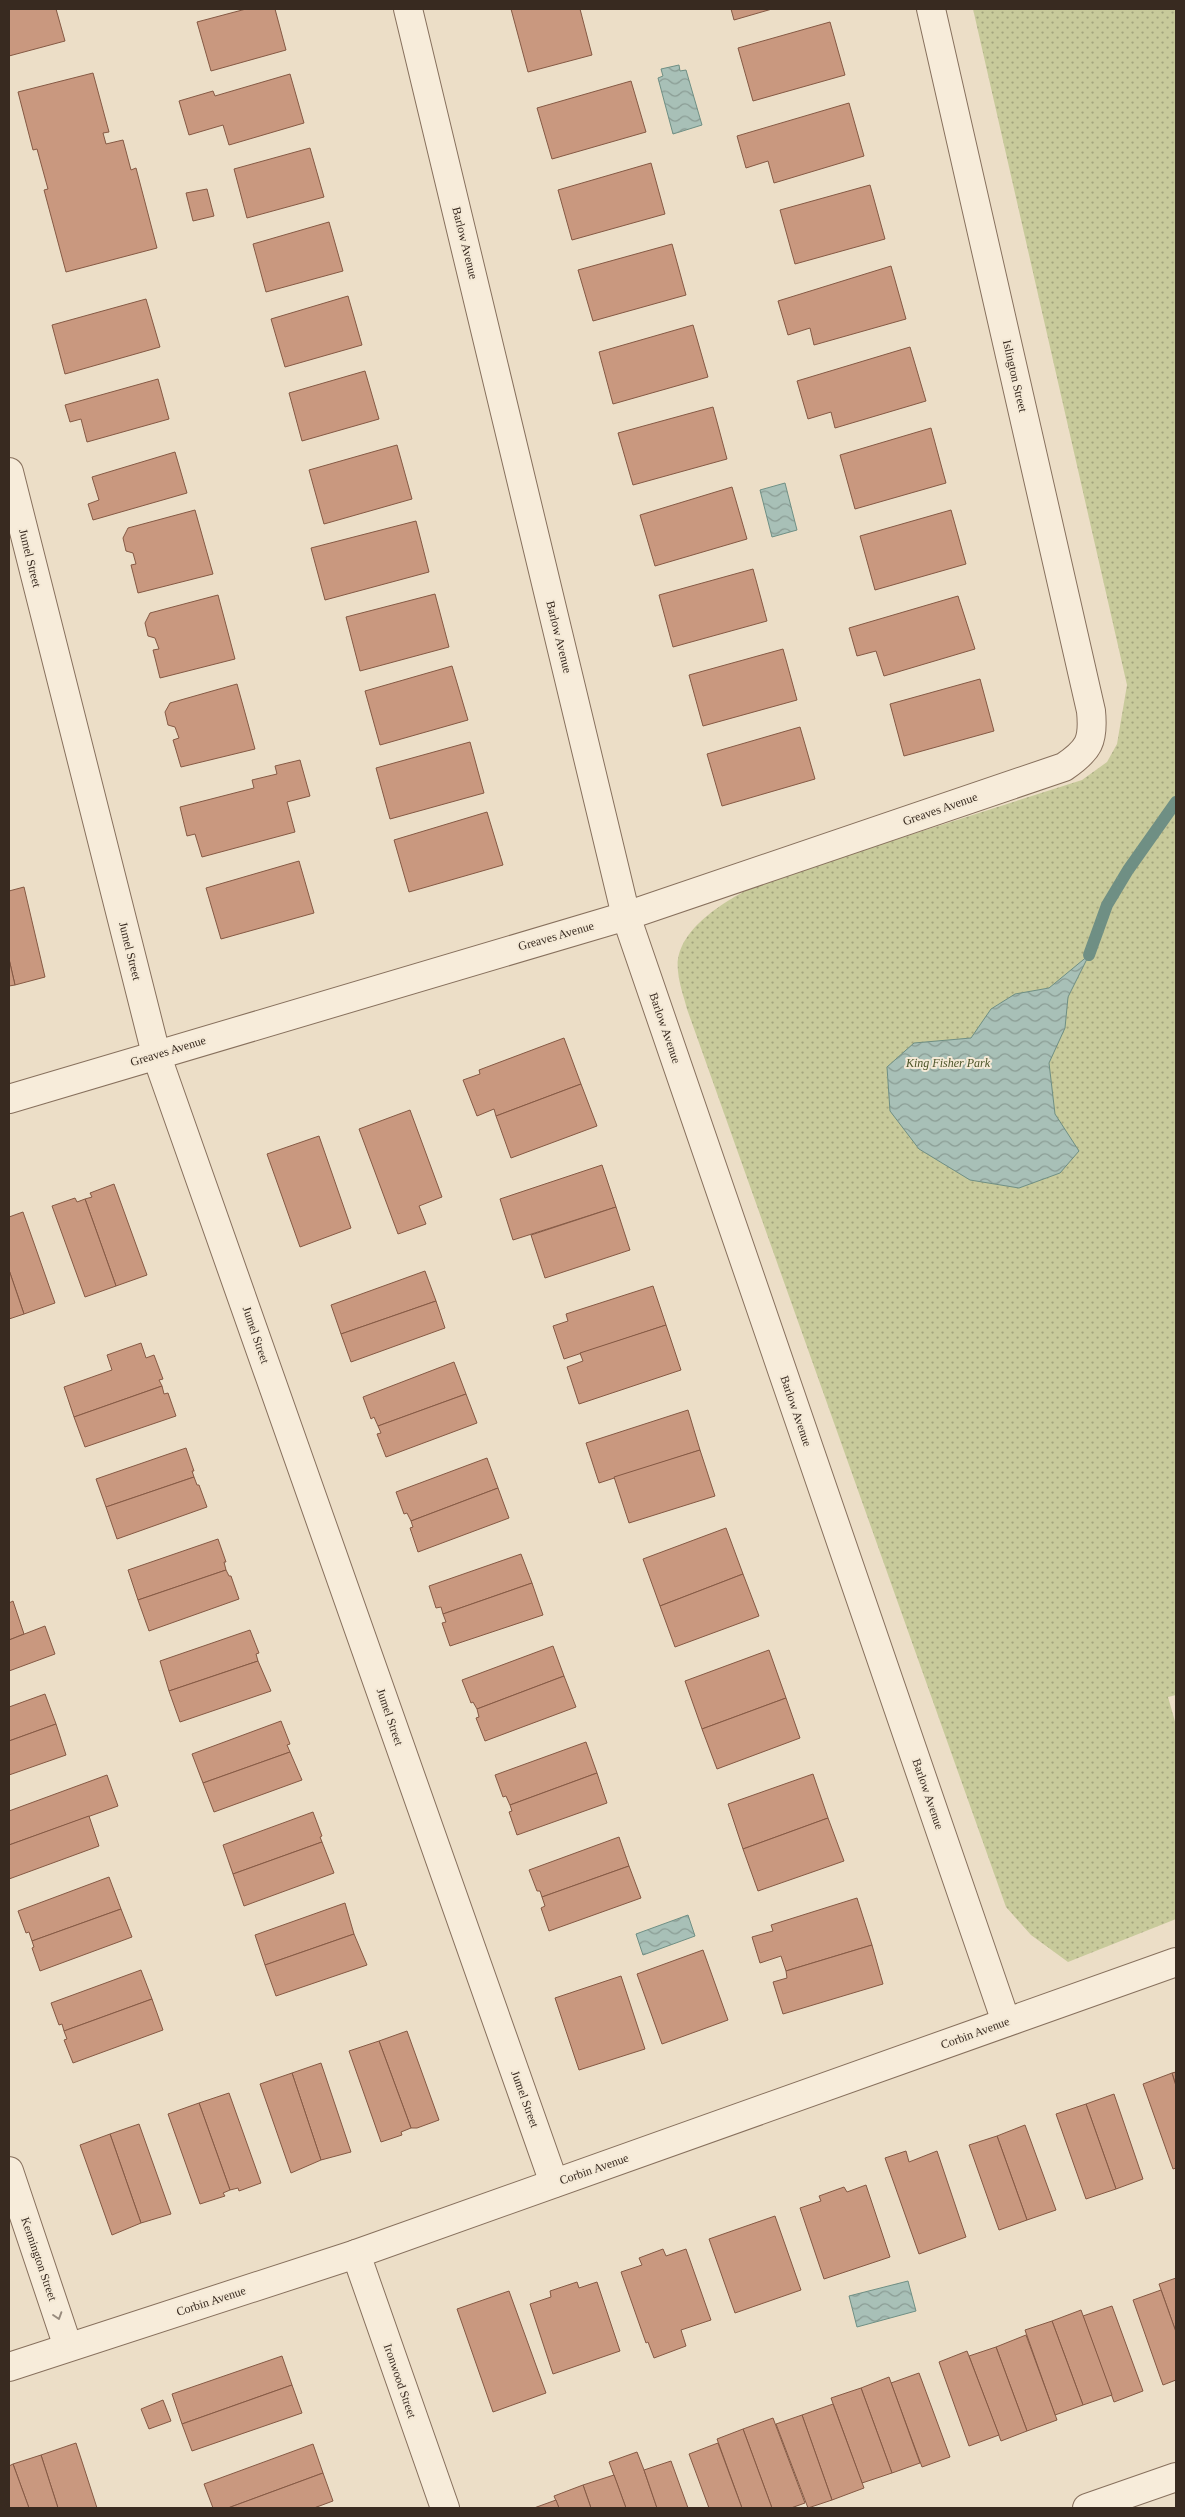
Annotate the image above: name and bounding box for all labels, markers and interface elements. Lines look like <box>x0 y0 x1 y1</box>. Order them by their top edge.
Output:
street label: Barlow Avenue <box>449 205 481 281</box>
street label: Islington Street <box>1000 339 1030 414</box>
street label: Jumel Street <box>16 527 44 589</box>
street label: Barlow Avenue <box>543 599 575 675</box>
street label: Greaves Avenue <box>901 790 979 828</box>
street label: Greaves Avenue <box>517 919 595 953</box>
street label: Jumel Street <box>116 920 144 982</box>
street label: Barlow Avenue <box>646 991 684 1065</box>
street label: Greaves Avenue <box>129 1033 207 1069</box>
park label: King Fisher Park <box>905 1056 991 1070</box>
street label: Jumel Street <box>240 1305 273 1366</box>
street label: Barlow Avenue <box>777 1374 815 1448</box>
street label: Jumel Street <box>374 1687 407 1748</box>
street label: Barlow Avenue <box>909 1757 947 1831</box>
street label: Corbin Avenue <box>939 2014 1011 2052</box>
street label: Jumel Street <box>508 2069 542 2130</box>
street label: Corbin Avenue <box>558 2151 630 2187</box>
street label: Kennington Street <box>18 2215 60 2303</box>
street label: Corbin Avenue <box>175 2283 247 2319</box>
one-way arrow <box>53 2312 63 2320</box>
street label: Ironwood Street <box>381 2342 419 2421</box>

